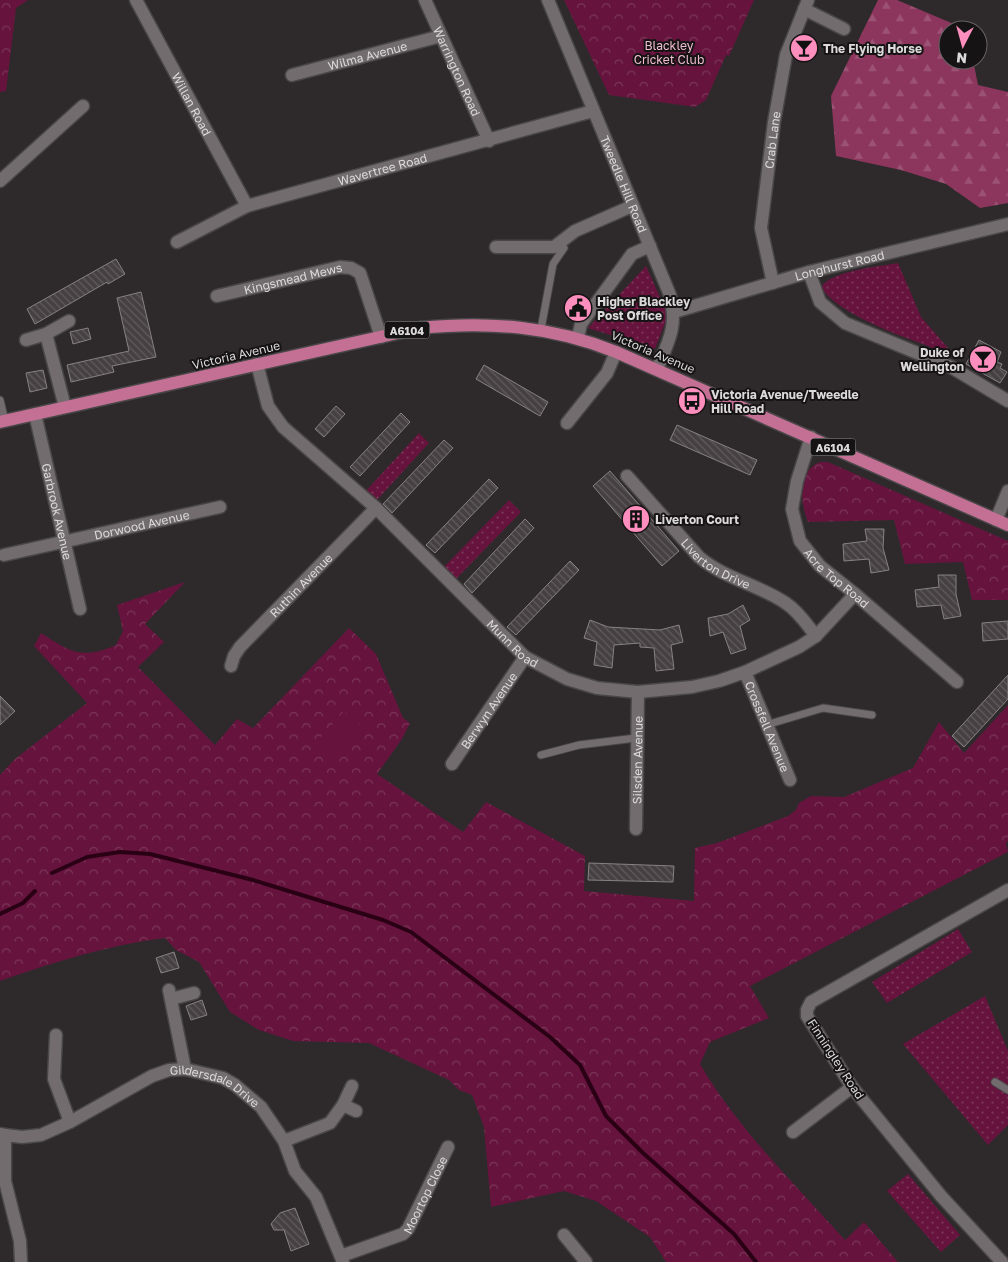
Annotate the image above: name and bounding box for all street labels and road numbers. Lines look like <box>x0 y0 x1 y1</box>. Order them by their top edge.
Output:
street label: Warrington Road <box>430 24 484 118</box>
street label: Wilma Avenue <box>326 38 409 73</box>
street label: Willan Road <box>169 70 215 138</box>
street label: Crab Lane <box>761 110 783 170</box>
street label: Tweedle Hill Road <box>597 133 651 235</box>
street label: Wavertree Road <box>336 149 428 188</box>
street label: Longhurst Road <box>793 247 886 283</box>
street label: Kingsmead Mews <box>242 259 344 297</box>
road number: A6104 <box>384 322 430 338</box>
street label: Victoria Avenue <box>609 328 697 376</box>
street label: Victoria Avenue <box>191 338 281 372</box>
road number: A6104 <box>810 438 856 456</box>
street label: Garbrook Avenue <box>39 462 76 561</box>
street label: Dorwood Avenue <box>92 507 191 542</box>
street label: Liverton Drive <box>678 535 753 592</box>
street label: Acre Top Road <box>801 545 873 611</box>
street label: Ruthin Avenue <box>266 550 335 620</box>
street label: Munn Road <box>484 616 541 670</box>
street label: Berwyn Avenue <box>457 669 520 751</box>
street label: Crossfell Avenue <box>742 679 793 774</box>
street label: Silsden Avenue <box>629 716 645 804</box>
street label: Finningley Road <box>804 1016 868 1102</box>
street label: Gildersdale Drive <box>169 1061 263 1110</box>
street label: Moortop Close <box>399 1153 450 1236</box>

